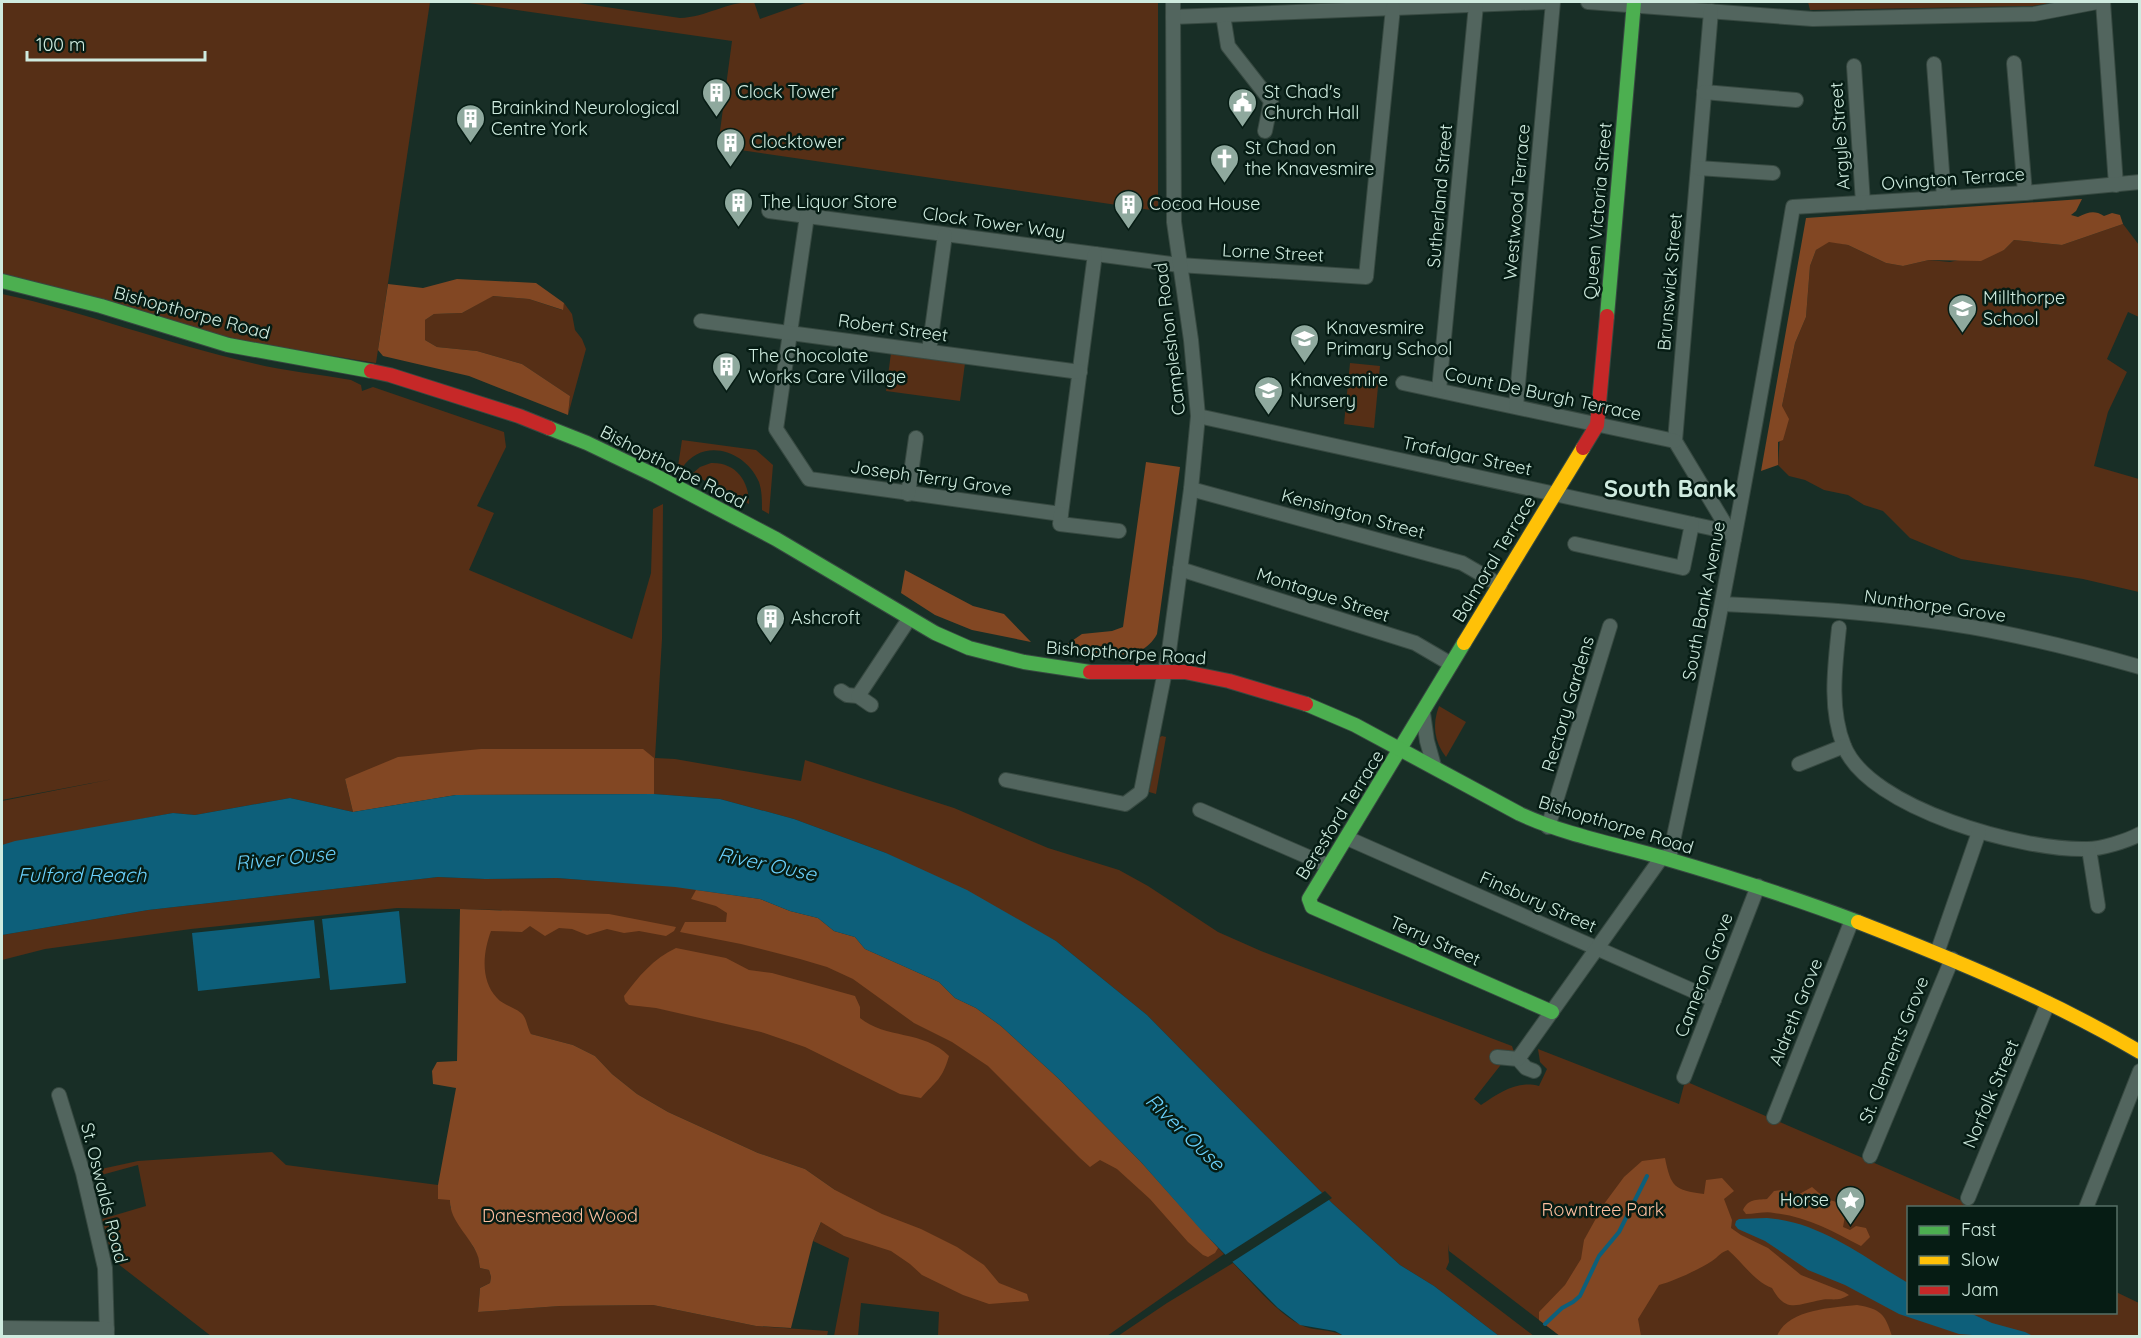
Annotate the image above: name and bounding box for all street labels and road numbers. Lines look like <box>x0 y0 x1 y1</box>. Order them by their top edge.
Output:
street label: Argyle Street <box>1824 81 1855 191</box>
street label: Queen Victoria Street <box>1578 121 1617 300</box>
street label: Sutherland Street <box>1422 123 1457 269</box>
street label: Westwood Terrace <box>1498 123 1535 281</box>
street label: Ovington Terrace <box>1880 162 2026 195</box>
street label: Clock Tower Way <box>921 201 1067 244</box>
street label: Brunswick Street <box>1652 212 1687 352</box>
street label: Lorne Street <box>1221 238 1325 267</box>
street label: Campleshon Road <box>1149 261 1190 417</box>
street label: Bishopthorpe Road <box>111 281 273 344</box>
street label: Robert Street <box>836 308 950 347</box>
street label: Count De Burgh Terrace <box>1443 361 1643 426</box>
street label: Bishopthorpe Road <box>596 420 750 513</box>
street label: Trafalgar Street <box>1400 431 1534 480</box>
street label: Joseph Terry Grove <box>849 455 1013 500</box>
street label: Kensington Street <box>1279 483 1427 544</box>
street label: Balmoral Terrace <box>1447 491 1540 626</box>
street label: South Bank Avenue <box>1677 519 1730 682</box>
street label: Montague Street <box>1254 562 1393 627</box>
street label: Nunthorpe Grove <box>1863 584 2008 627</box>
street label: Rectory Gardens <box>1536 633 1599 774</box>
street label: Bishopthorpe Road <box>1045 635 1207 670</box>
street label: Beresford Terrace <box>1290 745 1389 884</box>
street label: Bishopthorpe Road <box>1536 790 1696 859</box>
street label: Finsbury Street <box>1476 866 1600 938</box>
street label: Cameron Grove <box>1669 909 1738 1040</box>
street label: Terry Street <box>1386 910 1484 971</box>
street label: Aldreth Grove <box>1764 955 1828 1069</box>
street label: St. Clements Grove <box>1854 973 1934 1127</box>
street label: Norfolk Street <box>1957 1036 2024 1151</box>
street label: St. Oswalds Road <box>76 1120 133 1266</box>

